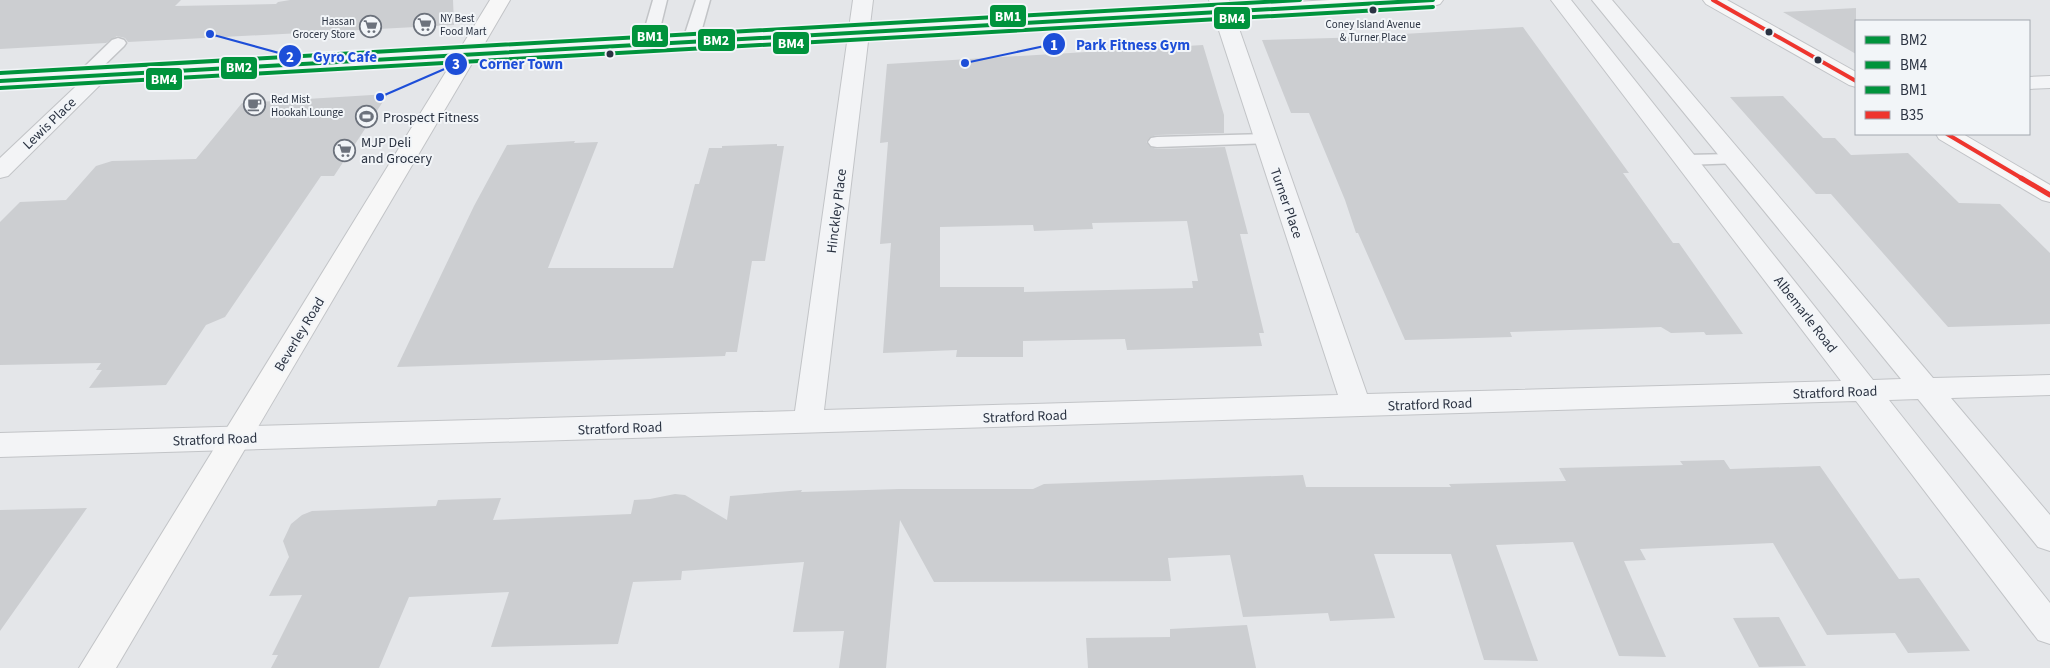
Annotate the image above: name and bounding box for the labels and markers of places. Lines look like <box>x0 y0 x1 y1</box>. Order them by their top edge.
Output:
marker: Coney Island Avenue & Turner Place <box>1368 5 1378 15</box>
place label: NY Best Food Mart <box>440 11 487 39</box>
supermarket icon: NY Best Food Mart <box>412 12 436 36</box>
place label: Hassan Grocery Store <box>293 14 356 42</box>
supermarket icon: Hassan Grocery Store <box>359 15 383 39</box>
place label: Coney Island Avenue & Turner Place <box>1325 17 1421 45</box>
unlabelled marker <box>1764 27 1774 37</box>
callout: Park Fitness Gym <box>1041 29 1200 59</box>
callout: Gyro Cafe <box>278 41 387 71</box>
callout: Corner Town <box>444 49 573 79</box>
unlabelled marker <box>605 49 615 59</box>
unlabelled marker <box>1813 55 1823 65</box>
place label: Red Mist Hookah Lounge <box>271 92 344 120</box>
cafe icon: Red Mist Hookah Lounge <box>243 93 267 117</box>
sports icon: Prospect Fitness <box>355 105 379 129</box>
place label: Prospect Fitness <box>383 108 479 128</box>
place label: MJP Deli and Grocery <box>361 133 432 169</box>
supermarket icon: MJP Deli and Grocery <box>333 138 357 162</box>

